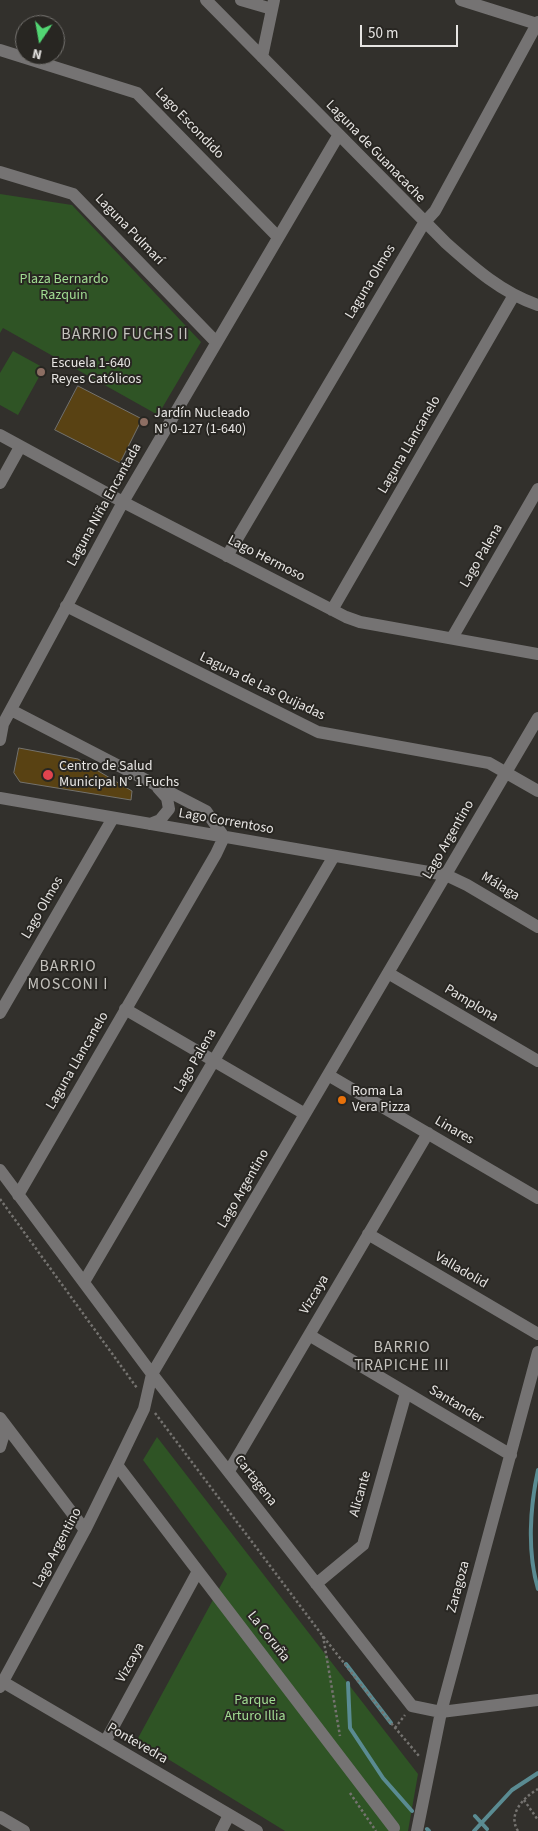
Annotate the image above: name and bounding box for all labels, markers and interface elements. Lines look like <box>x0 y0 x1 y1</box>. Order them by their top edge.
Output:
north arrow <box>15 15 65 65</box>
scale bar <box>363 15 460 47</box>
text: 50 m <box>368 23 398 44</box>
text: N <box>30 43 44 64</box>
street label: Lago Escondido <box>151 85 227 163</box>
street label: Laguna de Guanacache <box>322 97 428 207</box>
street label: Laguna Pulmarí <box>91 191 167 269</box>
street label: Laguna Olmos <box>342 242 400 322</box>
park label: Plaza Bernardo Razquin <box>20 272 108 304</box>
district label: BARRIO FUCHS II <box>59 325 191 345</box>
place label: Escuela 1-640 Reyes Católicos <box>51 356 141 388</box>
marker: Escuela 1-640 Reyes Católicos <box>35 366 47 378</box>
street label: Laguna Llancanelo <box>375 393 445 497</box>
place label: Jardín Nucleado N° 0-127 (1-640) <box>154 406 250 438</box>
marker: Jardín Nucleado N° 0-127 (1-640) <box>138 416 150 428</box>
street label: Laguna Niña Encantada <box>64 440 146 570</box>
street label: Lago Palena <box>457 521 507 591</box>
street label: Lago Hermoso <box>224 532 308 586</box>
street label: Laguna de Las Quijadas <box>196 649 328 725</box>
place label: Centro de Salud Municipal N° 1 Fuchs <box>59 759 179 792</box>
marker: Centro de Salud Municipal N° 1 Fuchs <box>41 768 55 782</box>
street label: Lago Argentino <box>420 798 478 882</box>
street label: Lago Correntoso <box>177 805 275 839</box>
street label: Málaga <box>478 869 522 905</box>
street label: Lago Olmos <box>18 874 68 942</box>
district label: BARRIO MOSCONI I <box>26 957 110 995</box>
street label: Pamplona <box>441 981 501 1027</box>
street label: Laguna Llancanelo <box>43 1009 113 1113</box>
street label: Lago Palena <box>171 1026 221 1096</box>
place label: Roma La Vera Pizza <box>352 1084 410 1116</box>
marker: Roma La Vera Pizza <box>336 1094 348 1106</box>
street label: Linares <box>431 1113 477 1149</box>
street label: Lago Argentino <box>215 1147 273 1231</box>
street label: Valladolid <box>432 1249 490 1293</box>
street label: Vizcaya <box>297 1272 333 1318</box>
district label: BARRIO TRAPICHE III <box>353 1338 451 1376</box>
street label: Santander <box>426 1382 486 1428</box>
street label: Cartagena <box>230 1452 280 1510</box>
street label: Alicante <box>346 1469 376 1519</box>
street label: Lago Argentino <box>30 1505 86 1591</box>
street label: Zaragoza <box>444 1559 474 1615</box>
street label: La Coruña <box>243 1608 293 1666</box>
street label: Vizcaya <box>113 1640 149 1686</box>
park label: Parque Arturo Illia <box>224 1693 286 1725</box>
street label: Pontevedra <box>104 1720 170 1768</box>

